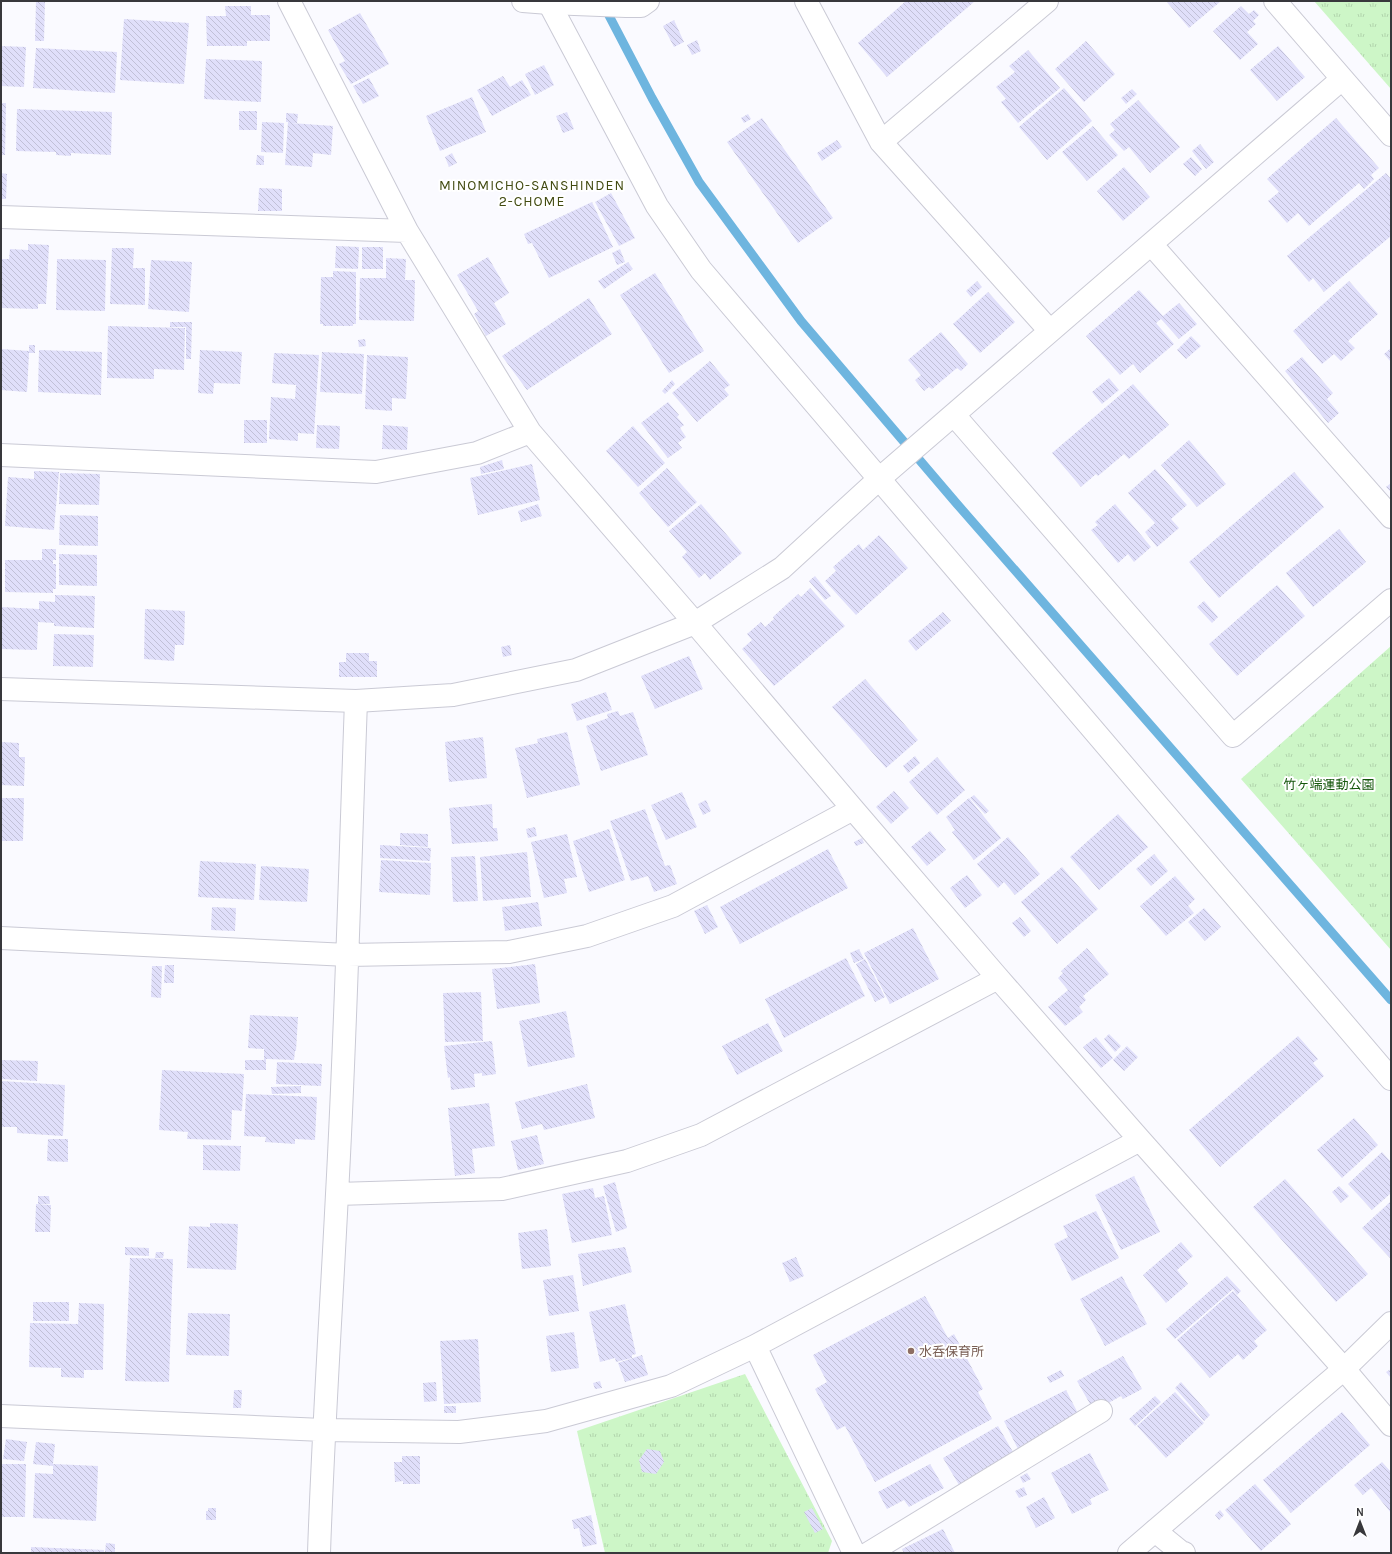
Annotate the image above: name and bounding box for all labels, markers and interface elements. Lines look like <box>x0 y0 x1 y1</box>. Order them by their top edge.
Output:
district label: MINOMICHO-SANSHINDEN 2-CHOME <box>439 177 625 210</box>
park label: 竹ヶ端運動公園 <box>1283 777 1375 792</box>
place label: 水呑保育所 <box>919 1344 984 1359</box>
marker: 水呑保育所 <box>906 1346 916 1356</box>
north arrow <box>1340 1502 1380 1542</box>
text: N <box>1356 1506 1364 1519</box>

